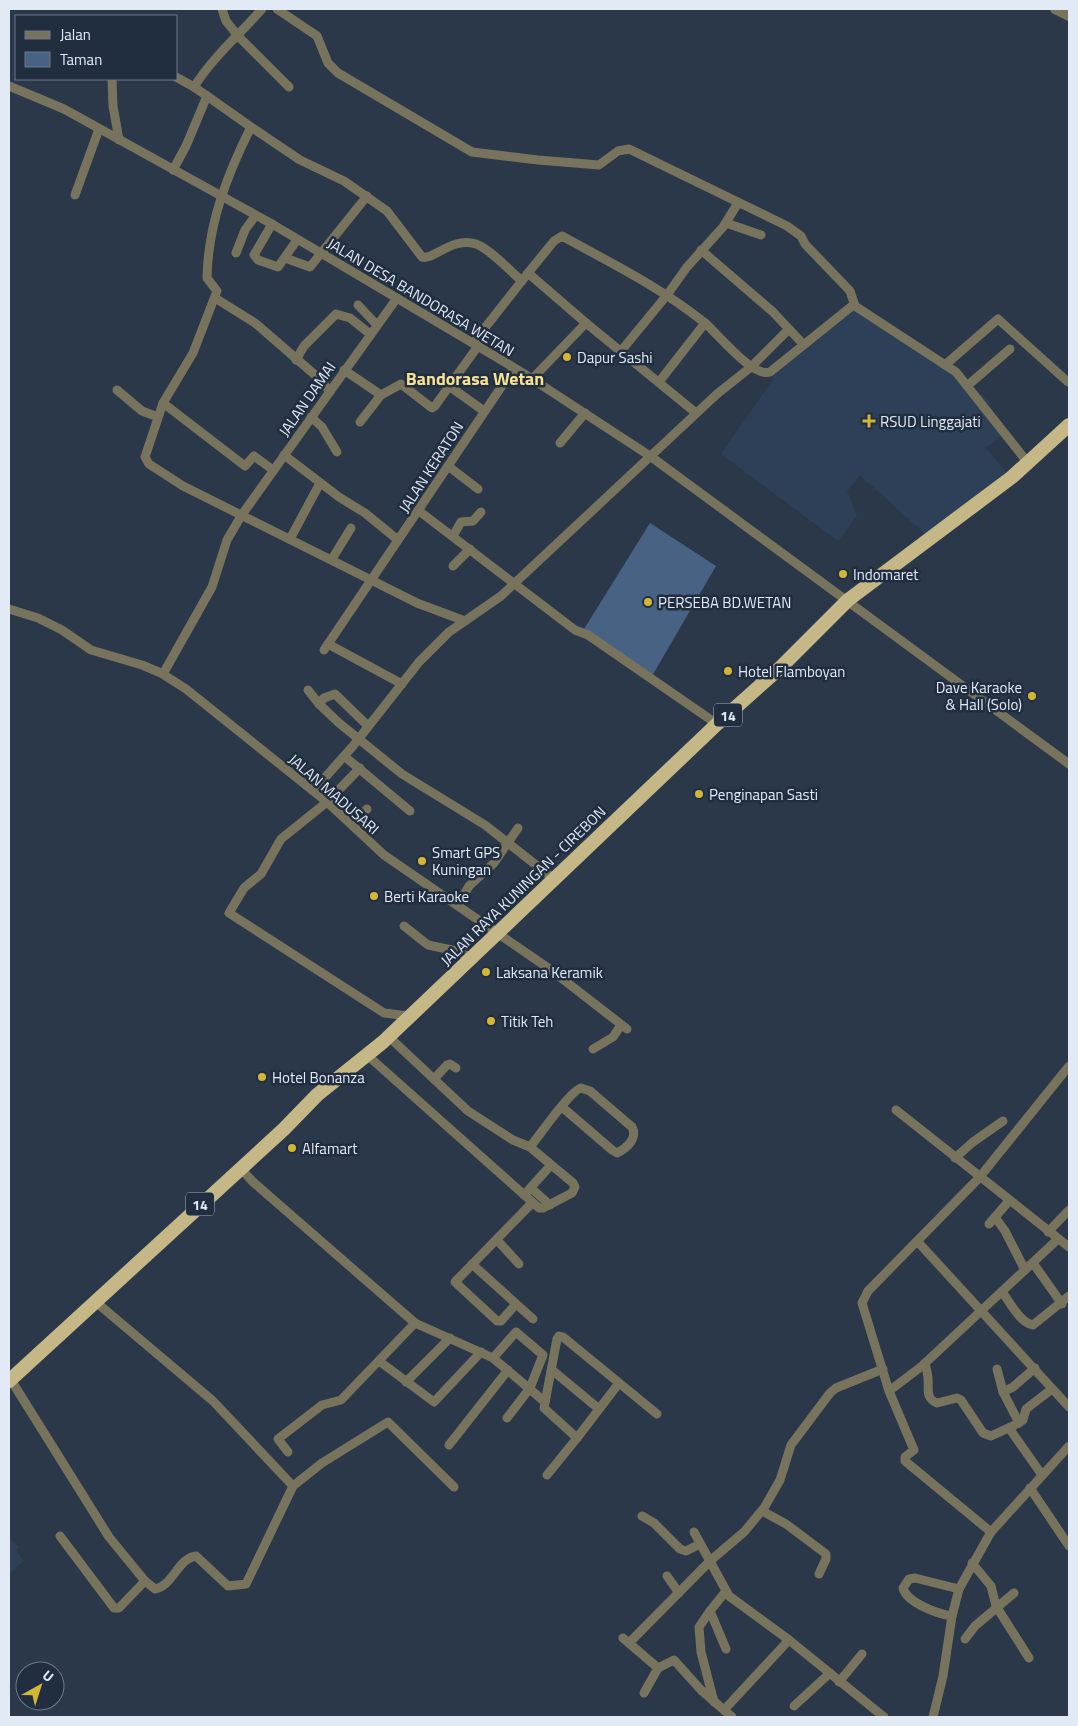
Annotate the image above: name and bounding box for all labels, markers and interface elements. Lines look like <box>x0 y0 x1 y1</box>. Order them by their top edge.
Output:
legend <box>15 15 178 80</box>
text: Jalan <box>60 23 91 46</box>
text: Taman <box>60 48 102 71</box>
street label: JALAN DESA BANDORASA WETAN <box>323 232 519 362</box>
place label: Dapur Sashi <box>577 346 653 369</box>
marker: Dapur Sashi <box>561 351 573 363</box>
street label: JALAN DAMAI <box>273 357 341 441</box>
district label: Bandorasa Wetan <box>406 365 544 392</box>
place label: RSUD Linggajati <box>880 410 981 433</box>
marker: RSUD Linggajati <box>862 414 876 428</box>
street label: JALAN KERATON <box>393 417 469 517</box>
place label: Indomaret <box>853 563 919 586</box>
marker: Indomaret <box>837 568 849 580</box>
place label: PERSEBA BD.WETAN <box>658 591 791 614</box>
marker: PERSEBA BD.WETAN <box>642 596 654 608</box>
place label: Hotel Flamboyan <box>738 660 845 683</box>
marker: Hotel Flamboyan <box>722 665 734 677</box>
place label: Dave Karaoke & Hall (Solo) <box>936 676 1022 716</box>
marker: Dave Karaoke & Hall (Solo) <box>1026 690 1038 702</box>
road number: 14 <box>714 704 742 726</box>
street label: JALAN MADUSARI <box>284 748 384 840</box>
place label: Penginapan Sasti <box>709 783 818 806</box>
marker: Penginapan Sasti <box>693 788 705 800</box>
street label: JALAN RAYA KUNINGAN - CIREBON <box>435 801 611 971</box>
place label: Smart GPS Kuningan <box>432 841 500 881</box>
marker: Smart GPS Kuningan <box>416 855 428 867</box>
place label: Berti Karaoke <box>384 885 469 908</box>
marker: Berti Karaoke <box>368 890 380 902</box>
place label: Laksana Keramik <box>496 961 603 984</box>
marker: Laksana Keramik <box>480 966 492 978</box>
place label: Titik Teh <box>501 1010 553 1033</box>
marker: Titik Teh <box>485 1015 497 1027</box>
place label: Hotel Bonanza <box>272 1066 365 1089</box>
marker: Hotel Bonanza <box>256 1071 268 1083</box>
place label: Alfamart <box>302 1137 358 1160</box>
marker: Alfamart <box>286 1142 298 1154</box>
road number: 14 <box>186 1192 214 1216</box>
north arrow <box>15 1661 65 1711</box>
text: U <box>38 1664 59 1687</box>

